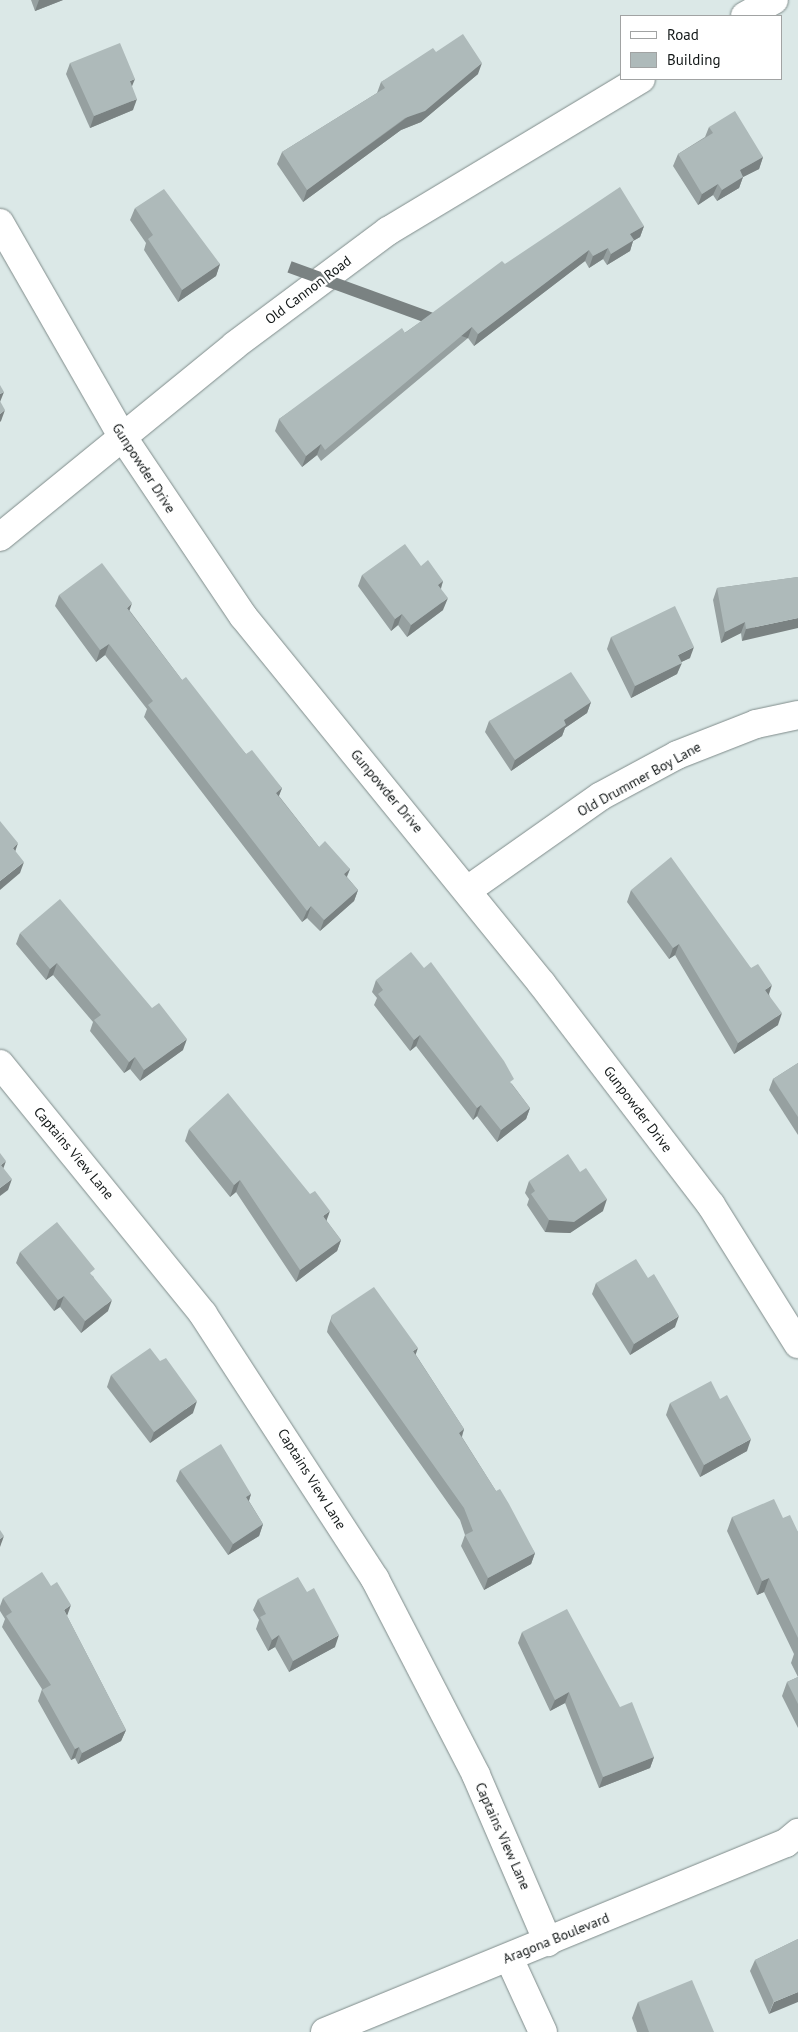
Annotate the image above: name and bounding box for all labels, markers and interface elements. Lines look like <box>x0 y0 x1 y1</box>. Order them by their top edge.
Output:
legend <box>620 15 783 80</box>
text: Road <box>667 25 699 44</box>
text: Building <box>667 50 721 69</box>
street label: Old Cannon Road <box>262 252 354 328</box>
street label: Gunpowder Drive <box>109 420 179 516</box>
street label: Old Drummer Boy Lane <box>574 738 704 820</box>
street label: Gunpowder Drive <box>347 746 427 836</box>
street label: Gunpowder Drive <box>600 1063 676 1155</box>
street label: Captains View Lane <box>30 1103 118 1203</box>
street label: Captains View Lane <box>274 1425 350 1533</box>
street label: Captains View Lane <box>472 1779 534 1893</box>
street label: Aragona Boulevard <box>500 1909 612 1967</box>

